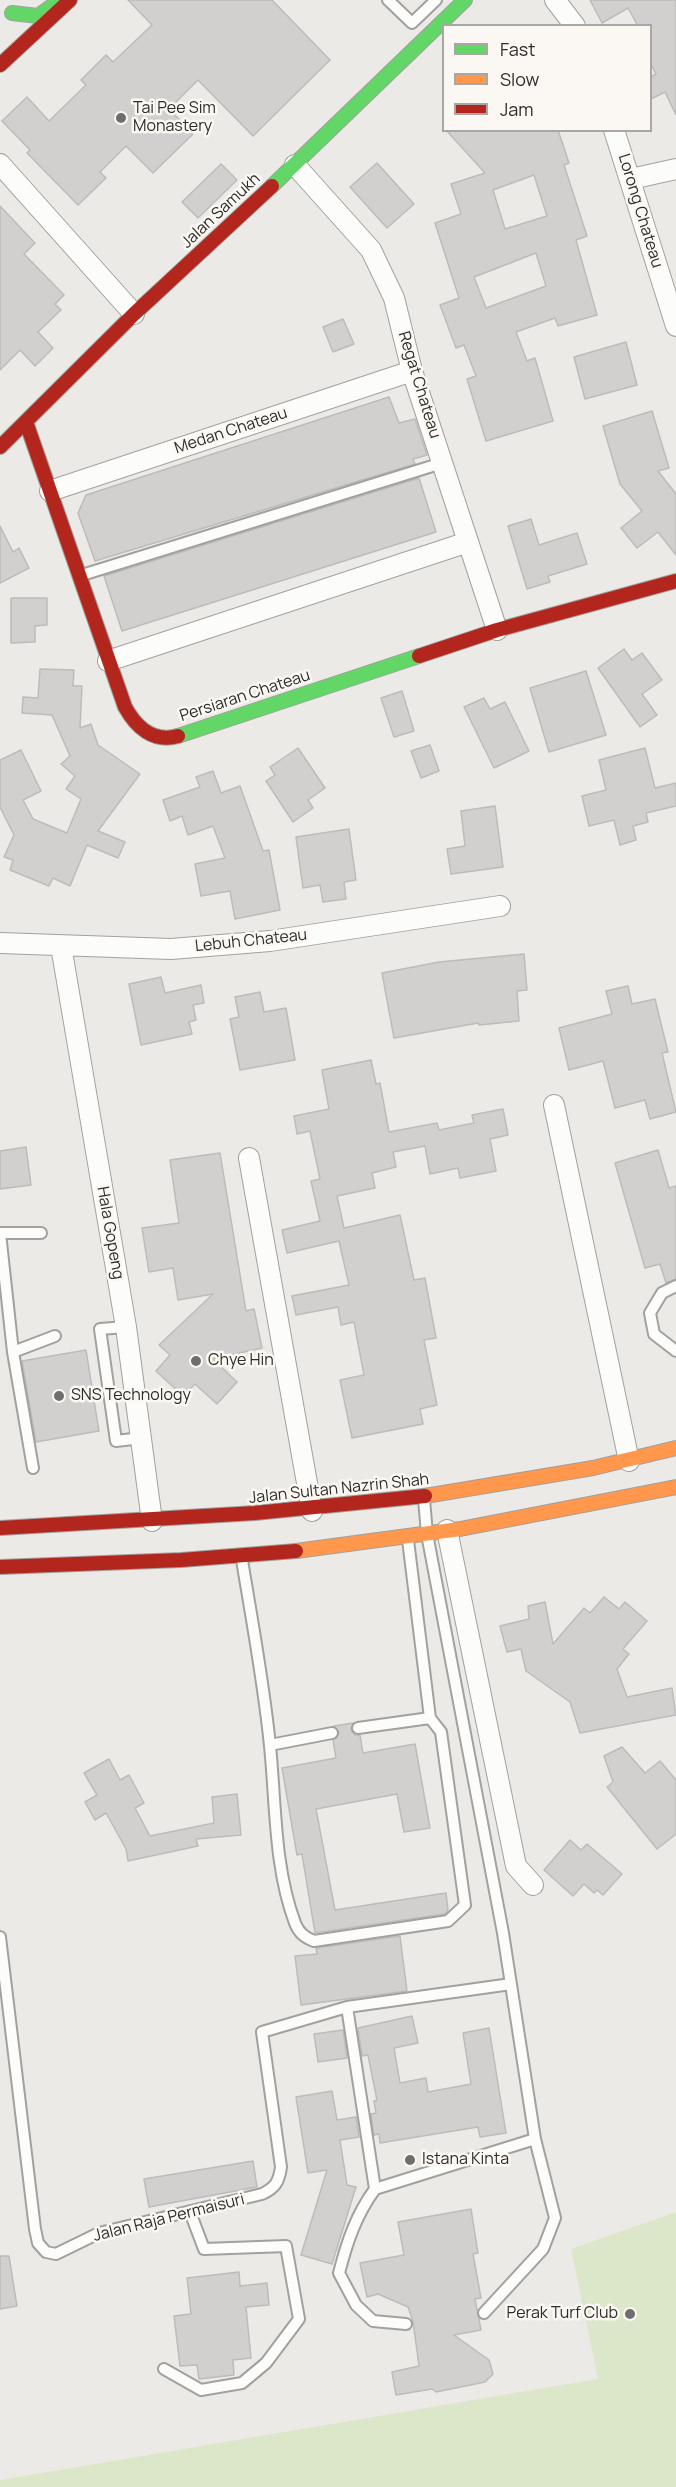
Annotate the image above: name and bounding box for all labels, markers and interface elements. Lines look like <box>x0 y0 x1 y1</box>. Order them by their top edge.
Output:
legend <box>442 24 652 132</box>
text: Fast <box>500 37 535 61</box>
text: Slow <box>500 67 539 91</box>
text: Jam <box>500 97 534 121</box>
place label: Tai Pee Sim Monastery <box>133 99 216 137</box>
marker: Tai Pee Sim Monastery <box>114 111 128 125</box>
street label: Lorong Chateau <box>614 152 666 270</box>
street label: Jalan Samukh <box>178 170 264 252</box>
street label: Regat Chateau <box>394 329 444 441</box>
street label: Medan Chateau <box>172 404 290 458</box>
street label: Persiaran Chateau <box>177 666 313 726</box>
street label: Lebuh Chateau <box>194 926 308 956</box>
street label: Hala Gopeng <box>92 1185 128 1281</box>
place label: Chye Hin <box>208 1351 274 1371</box>
marker: Chye Hin <box>189 1354 203 1368</box>
place label: SNS Technology <box>71 1386 191 1406</box>
marker: SNS Technology <box>52 1389 66 1403</box>
street label: Jalan Sultan Nazrin Shah <box>248 1470 430 1508</box>
place label: Istana Kinta <box>422 2150 509 2170</box>
marker: Istana Kinta <box>403 2153 417 2167</box>
street label: Jalan Raja Permaisuri <box>91 2190 247 2246</box>
place label: Perak Turf Club <box>507 2304 618 2324</box>
marker: Perak Turf Club <box>623 2307 637 2321</box>

